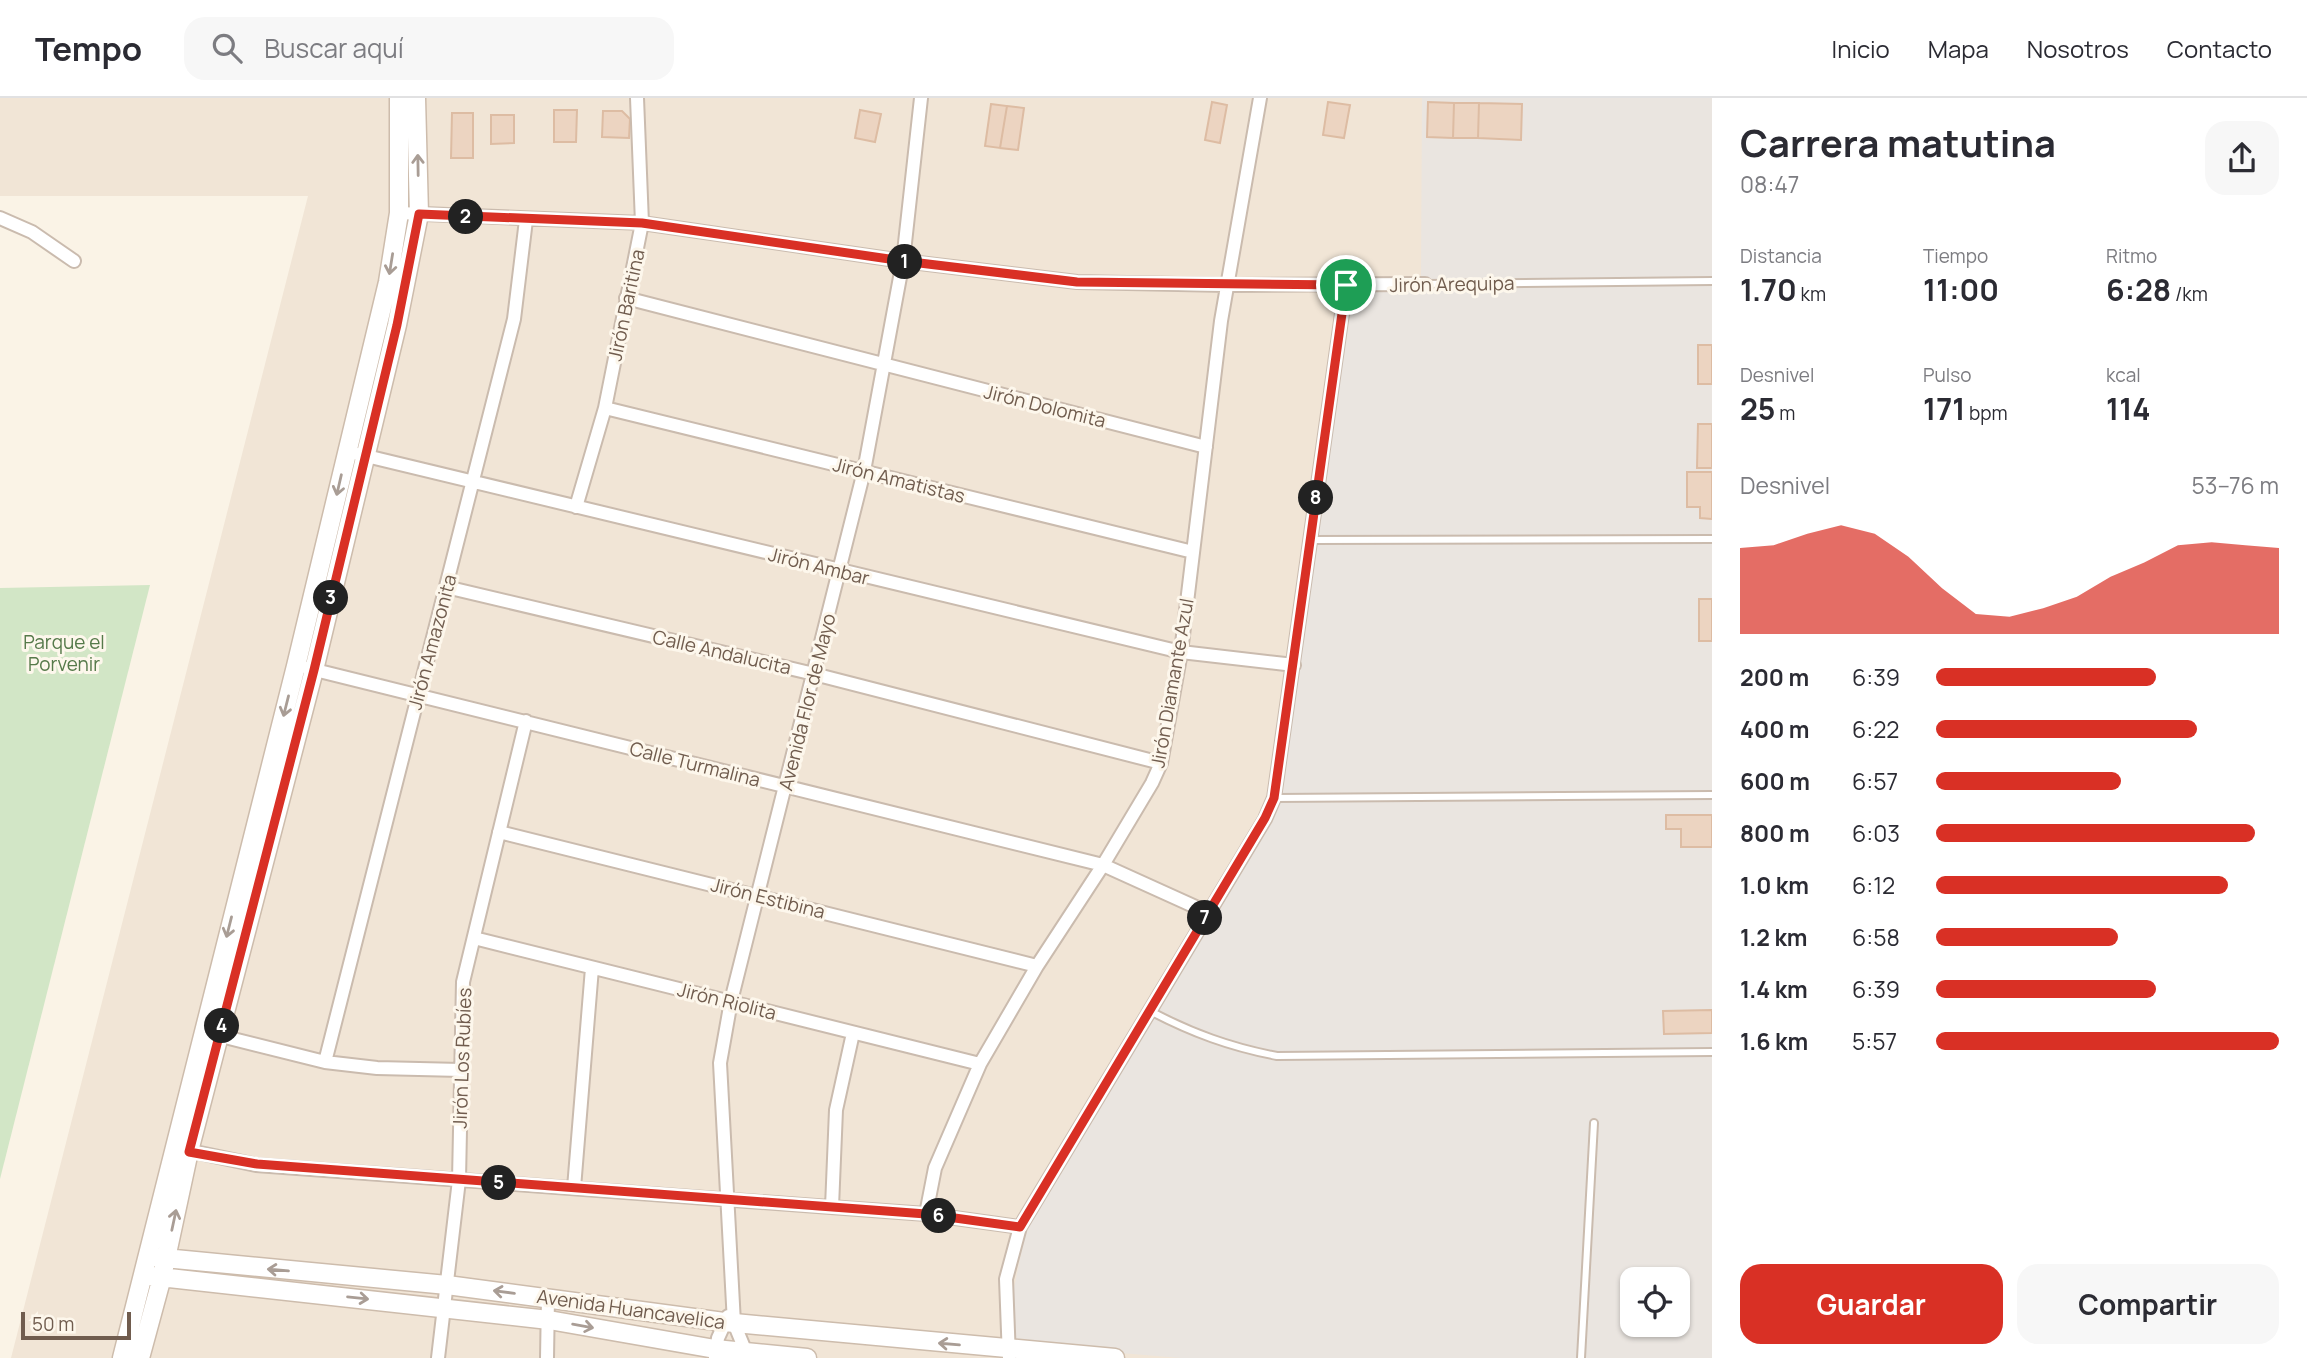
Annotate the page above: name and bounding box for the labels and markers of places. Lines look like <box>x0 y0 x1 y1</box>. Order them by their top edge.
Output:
pin: 2 <box>448 200 484 234</box>
pin: 1 <box>888 244 922 280</box>
pin <box>1316 255 1376 315</box>
pin: 8 <box>1298 480 1334 516</box>
pin: 3 <box>314 580 348 616</box>
pin: 7 <box>1188 900 1222 936</box>
pin: 4 <box>204 1009 240 1044</box>
pin: 5 <box>482 1166 516 1200</box>
pin: 6 <box>922 1198 956 1234</box>

